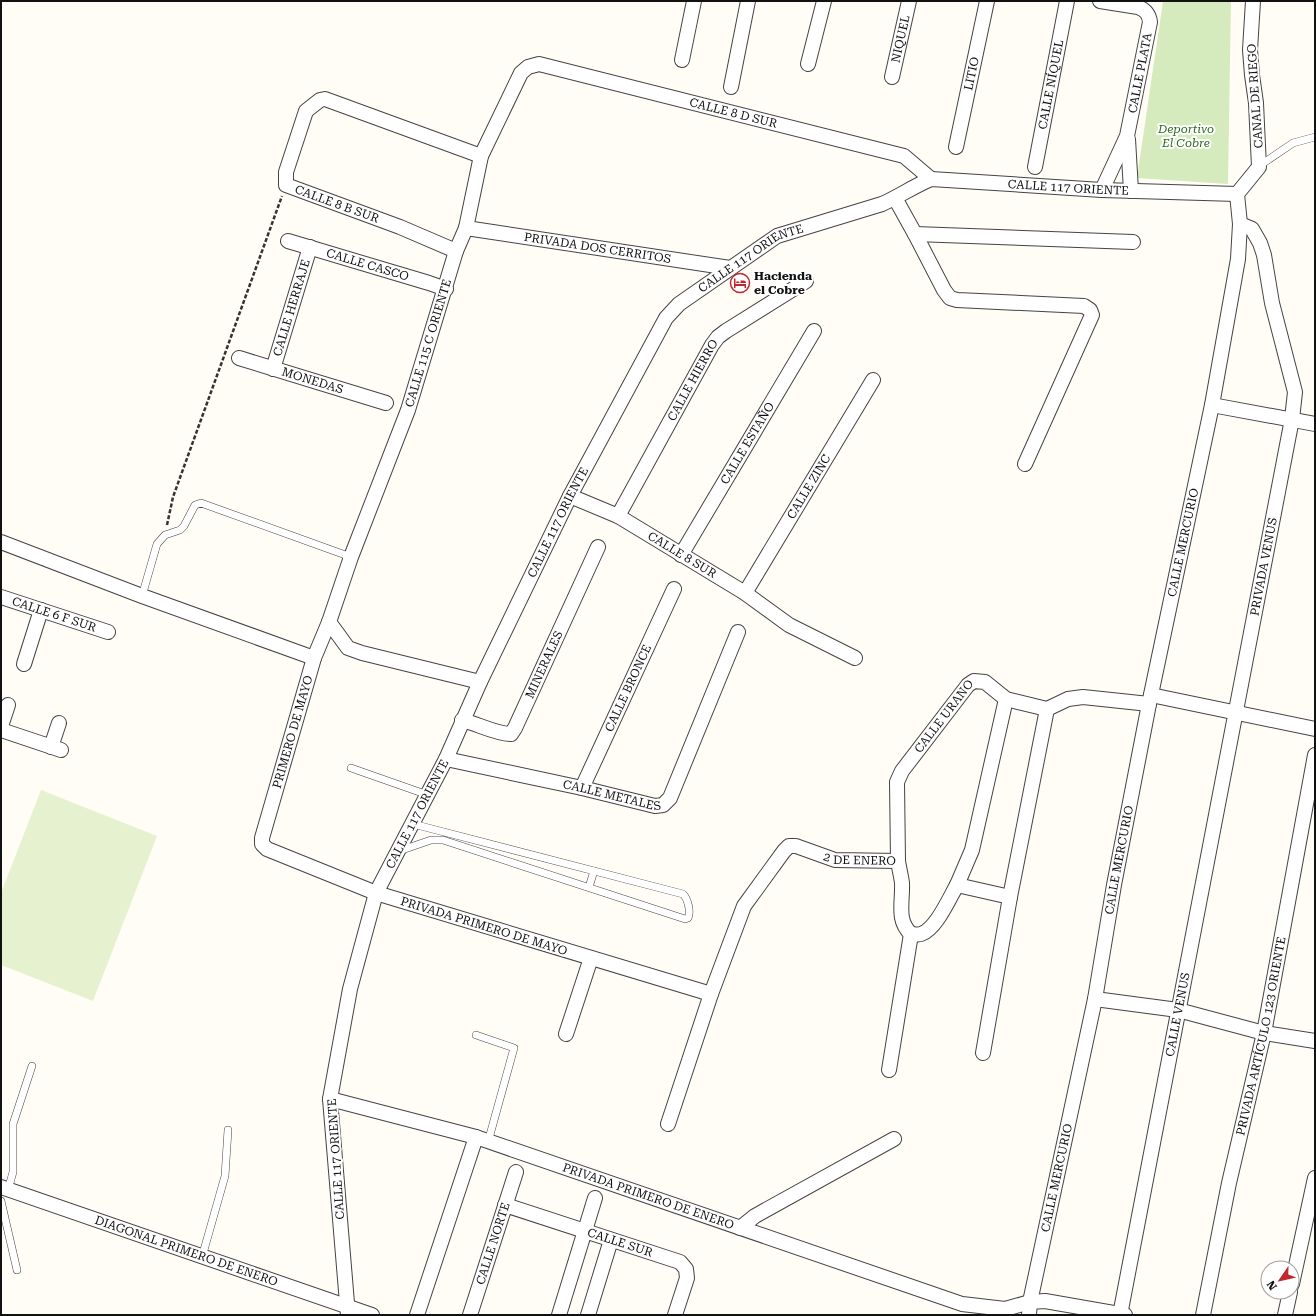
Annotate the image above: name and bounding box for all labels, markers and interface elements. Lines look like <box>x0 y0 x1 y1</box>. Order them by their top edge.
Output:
street label: NIQUEL <box>888 14 913 64</box>
street label: CALLE PLATA <box>1125 31 1155 114</box>
street label: CALLE NÍQUEL <box>1035 38 1066 131</box>
street label: CANAL DE RIEGO <box>1244 43 1266 149</box>
street label: LITIO <box>961 56 982 92</box>
street label: CALLE 8 D SUR <box>688 95 779 131</box>
park label: Deportivo El Cobre <box>1157 122 1214 150</box>
street label: CALLE 117 ORIENTE <box>1007 177 1129 198</box>
street label: CALLE 8 B SUR <box>293 182 382 226</box>
street label: CALLE 117 ORIENTE <box>696 221 805 295</box>
street label: PRIVADA DOS CERRITOS <box>523 230 672 266</box>
street label: CALLE CASCO <box>325 246 410 284</box>
street label: CALLE HERRAJE <box>270 258 313 358</box>
place label: Hacienda el Cobre <box>754 269 812 297</box>
hotel icon: Hacienda el Cobre <box>729 272 751 294</box>
street label: CALLE 115 C ORIENTE <box>402 277 454 409</box>
street label: CALLE HIERRO <box>665 337 721 423</box>
street label: MONEDAS <box>280 365 345 397</box>
street label: CALLE ESTAÑO <box>718 400 777 487</box>
street label: CALLE ZINC <box>784 452 834 522</box>
street label: CALLE 117 ORIENTE <box>525 465 591 580</box>
street label: CALLE MERCURIO <box>1165 487 1201 598</box>
street label: PRIVADA VENUS <box>1247 516 1280 617</box>
street label: CALLE 8 SUR <box>645 529 720 581</box>
street label: CALLE 6 F SUR <box>10 594 99 635</box>
street label: MINERALES <box>522 629 566 701</box>
street label: CALLE BRONCE <box>602 642 654 734</box>
street label: PRIMERO DE MAYO <box>270 674 316 790</box>
street label: CALLE URANO <box>912 677 976 756</box>
street label: CALLE 117 ORIENTE <box>383 757 451 871</box>
street label: CALLE METALES <box>562 777 662 813</box>
street label: CALLE MERCURIO <box>1102 804 1136 916</box>
street label: 2 DE ENERO <box>822 849 896 868</box>
street label: PRIVADA PRIMERO DE MAYO <box>399 894 569 958</box>
street label: PRIVADA ARTÍCULO 123 ORIENTE <box>1233 935 1289 1137</box>
street label: CALLE VENUS <box>1163 971 1193 1058</box>
street label: CALLE 117 ORIENTE <box>325 1098 347 1220</box>
street label: CALLE MERCURIO <box>1038 1122 1075 1233</box>
street label: PRIVADA PRIMERO DE ENERO <box>561 1160 736 1232</box>
street label: CALLE NORTE <box>473 1201 513 1286</box>
street label: DIAGONAL PRIMERO DE ENERO <box>93 1213 280 1289</box>
street label: CALLE SUR <box>586 1225 655 1260</box>
north arrow <box>1260 1260 1300 1300</box>
text: N <box>1264 1278 1280 1292</box>

